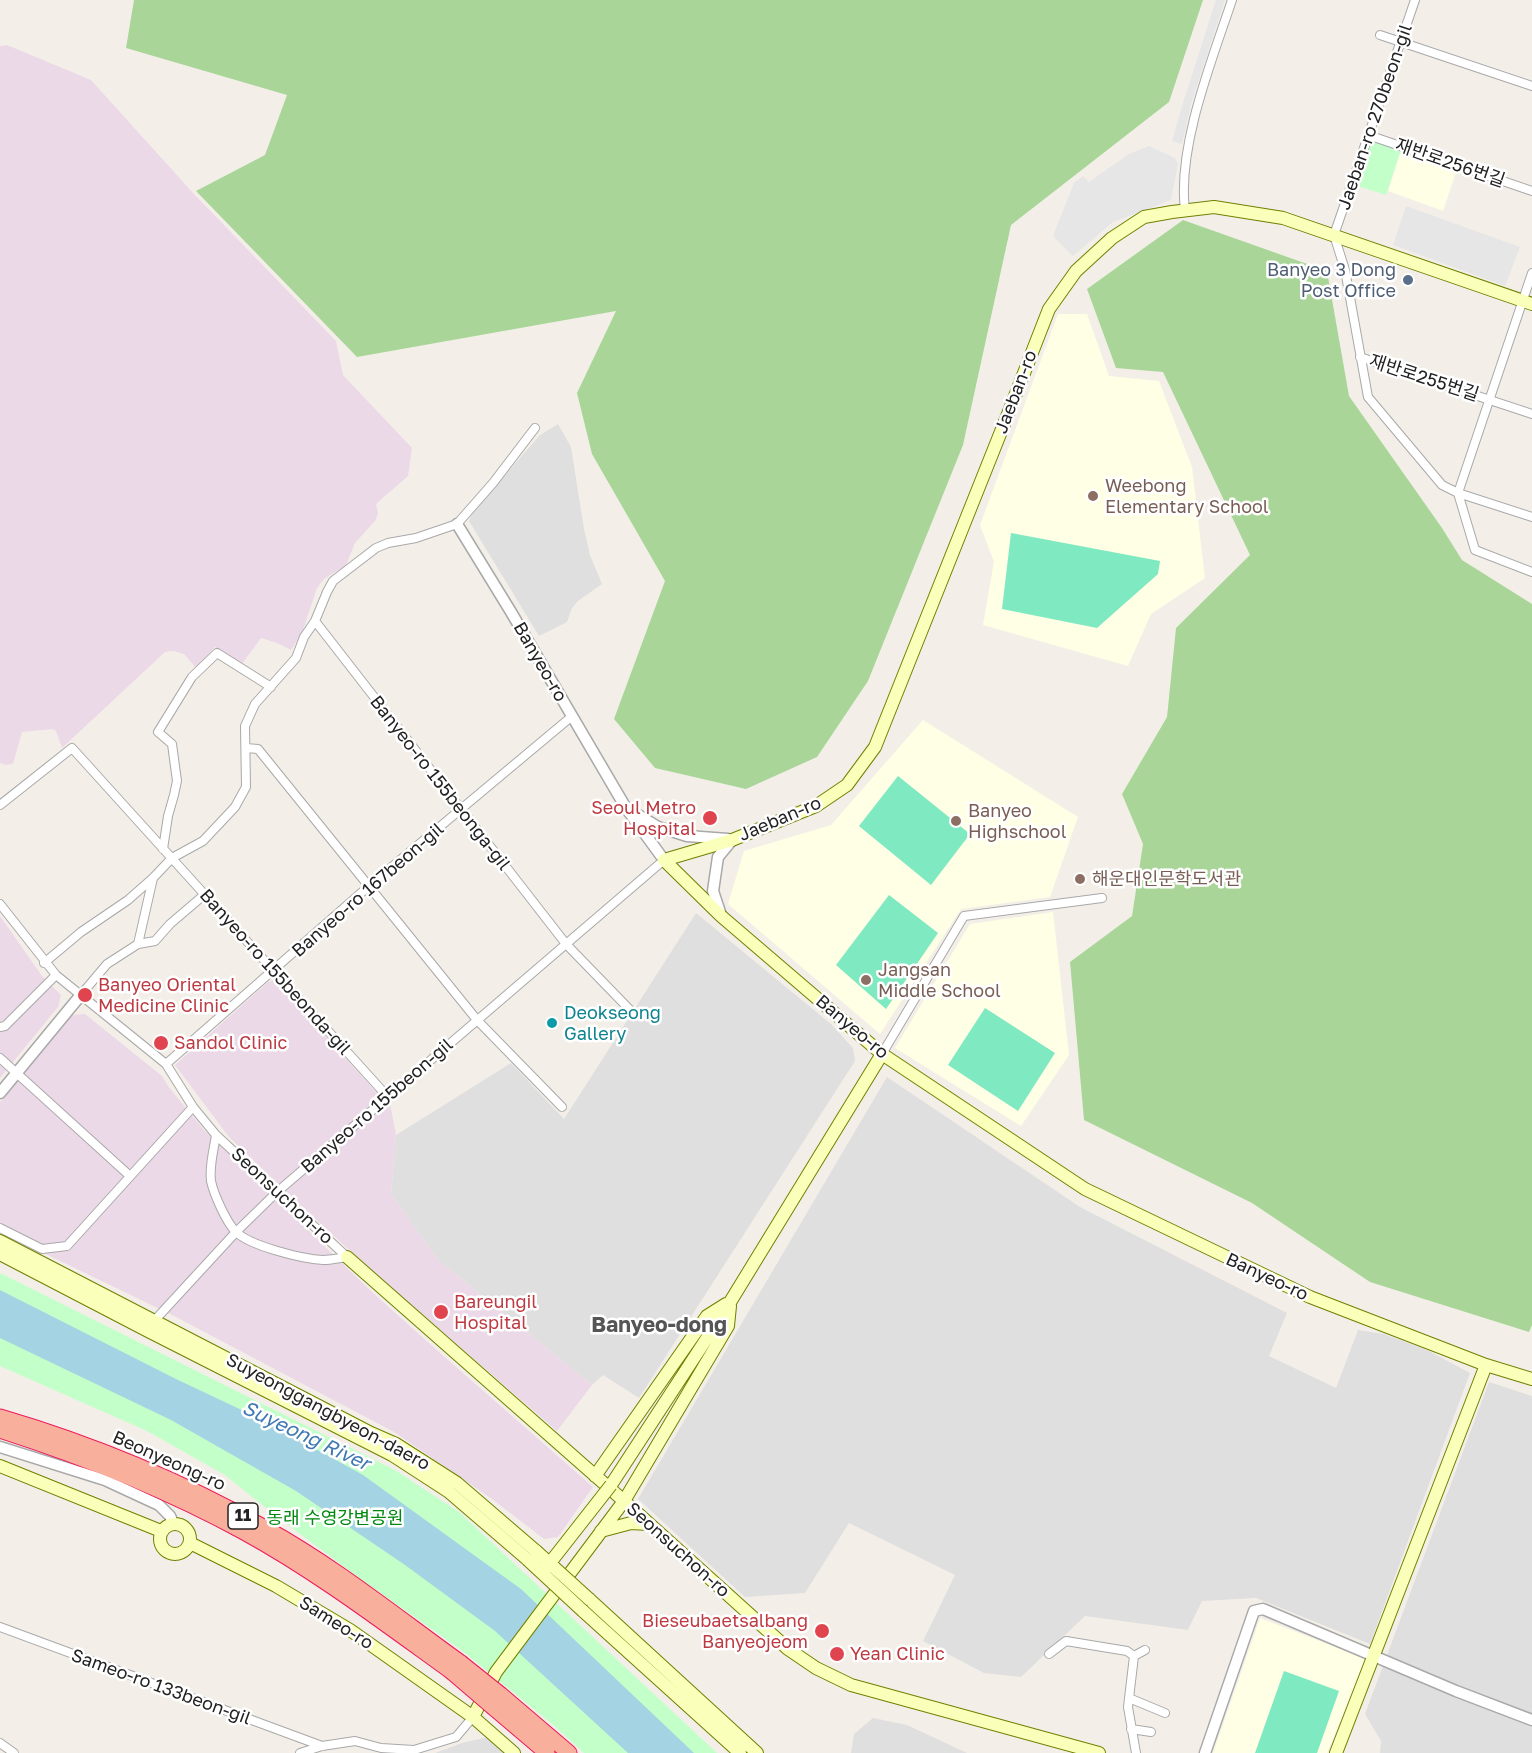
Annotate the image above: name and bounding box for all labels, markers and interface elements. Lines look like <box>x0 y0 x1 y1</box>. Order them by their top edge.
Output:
street label: Jaeban-ro 270beon-gil <box>1333 21 1417 213</box>
street label: 재반로256번길 <box>1392 134 1508 192</box>
place label: Banyeo 3 Dong Post Office <box>1267 259 1396 302</box>
marker: Banyeo 3 Dong Post Office <box>1401 273 1415 287</box>
street label: Jaeban-ro <box>990 347 1042 437</box>
street label: 재반로255번길 <box>1366 350 1482 406</box>
place label: Weebong Elementary School <box>1105 475 1269 518</box>
marker: Weebong Elementary School <box>1086 489 1100 503</box>
street label: Banyeo-ro <box>509 618 571 706</box>
street label: Banyeo-ro 155beonga-gil <box>365 691 515 875</box>
street label: Jaeban-ro <box>736 792 824 846</box>
place label: Seoul Metro Hospital <box>591 797 696 840</box>
place label: Banyeo Highschool <box>968 800 1066 842</box>
marker: Seoul Metro Hospital <box>701 809 719 827</box>
marker: Banyeo Highschool <box>949 814 963 828</box>
street label: Banyeo-ro 167beon-gil <box>288 818 448 962</box>
place label: 해운대인문학도서관 <box>1092 868 1241 890</box>
marker: 해운대인문학도서관 <box>1073 872 1087 886</box>
street label: Banyeo-ro 155beonda-gil <box>195 885 355 1059</box>
place label: Jangsan Middle School <box>878 959 1001 1002</box>
marker: Jangsan Middle School <box>859 973 873 987</box>
place label: Banyeo Oriental Medicine Clinic <box>98 974 236 1016</box>
marker: Banyeo Oriental Medicine Clinic <box>76 986 94 1004</box>
street label: Banyeo-ro <box>811 990 893 1064</box>
place label: Deokseong Gallery <box>564 1002 661 1044</box>
marker: Deokseong Gallery <box>545 1016 559 1030</box>
place label: Sandol Clinic <box>174 1032 287 1054</box>
marker: Sandol Clinic <box>152 1034 170 1052</box>
street label: Banyeo-ro 155beon-gil <box>297 1034 457 1178</box>
street label: Seonsuchon-ro <box>227 1143 337 1249</box>
street label: Banyeo-ro <box>1222 1249 1312 1305</box>
place label: Bareungil Hospital <box>454 1291 537 1334</box>
marker: Bareungil Hospital <box>432 1303 450 1321</box>
district label: Banyeo-dong <box>591 1312 727 1338</box>
street label: Suyeonggangbyeon-daero <box>222 1349 434 1475</box>
water label: Suyeong River <box>238 1396 374 1476</box>
street label: Beonyeong-ro <box>109 1426 229 1496</box>
street label: Seonsuchon-ro <box>622 1498 734 1602</box>
road number: 11 <box>228 1503 258 1529</box>
park label: 동래 수영강변공원 <box>267 1507 403 1529</box>
street label: Sameo-ro <box>295 1592 377 1654</box>
place label: Bieseubaetsalbang Banyeojeom <box>642 1610 808 1652</box>
marker: Bieseubaetsalbang Banyeojeom <box>813 1622 831 1640</box>
place label: Yean Clinic <box>850 1643 945 1665</box>
street label: Sameo-ro 133beon-gil <box>68 1644 254 1730</box>
marker: Yean Clinic <box>828 1645 846 1663</box>

